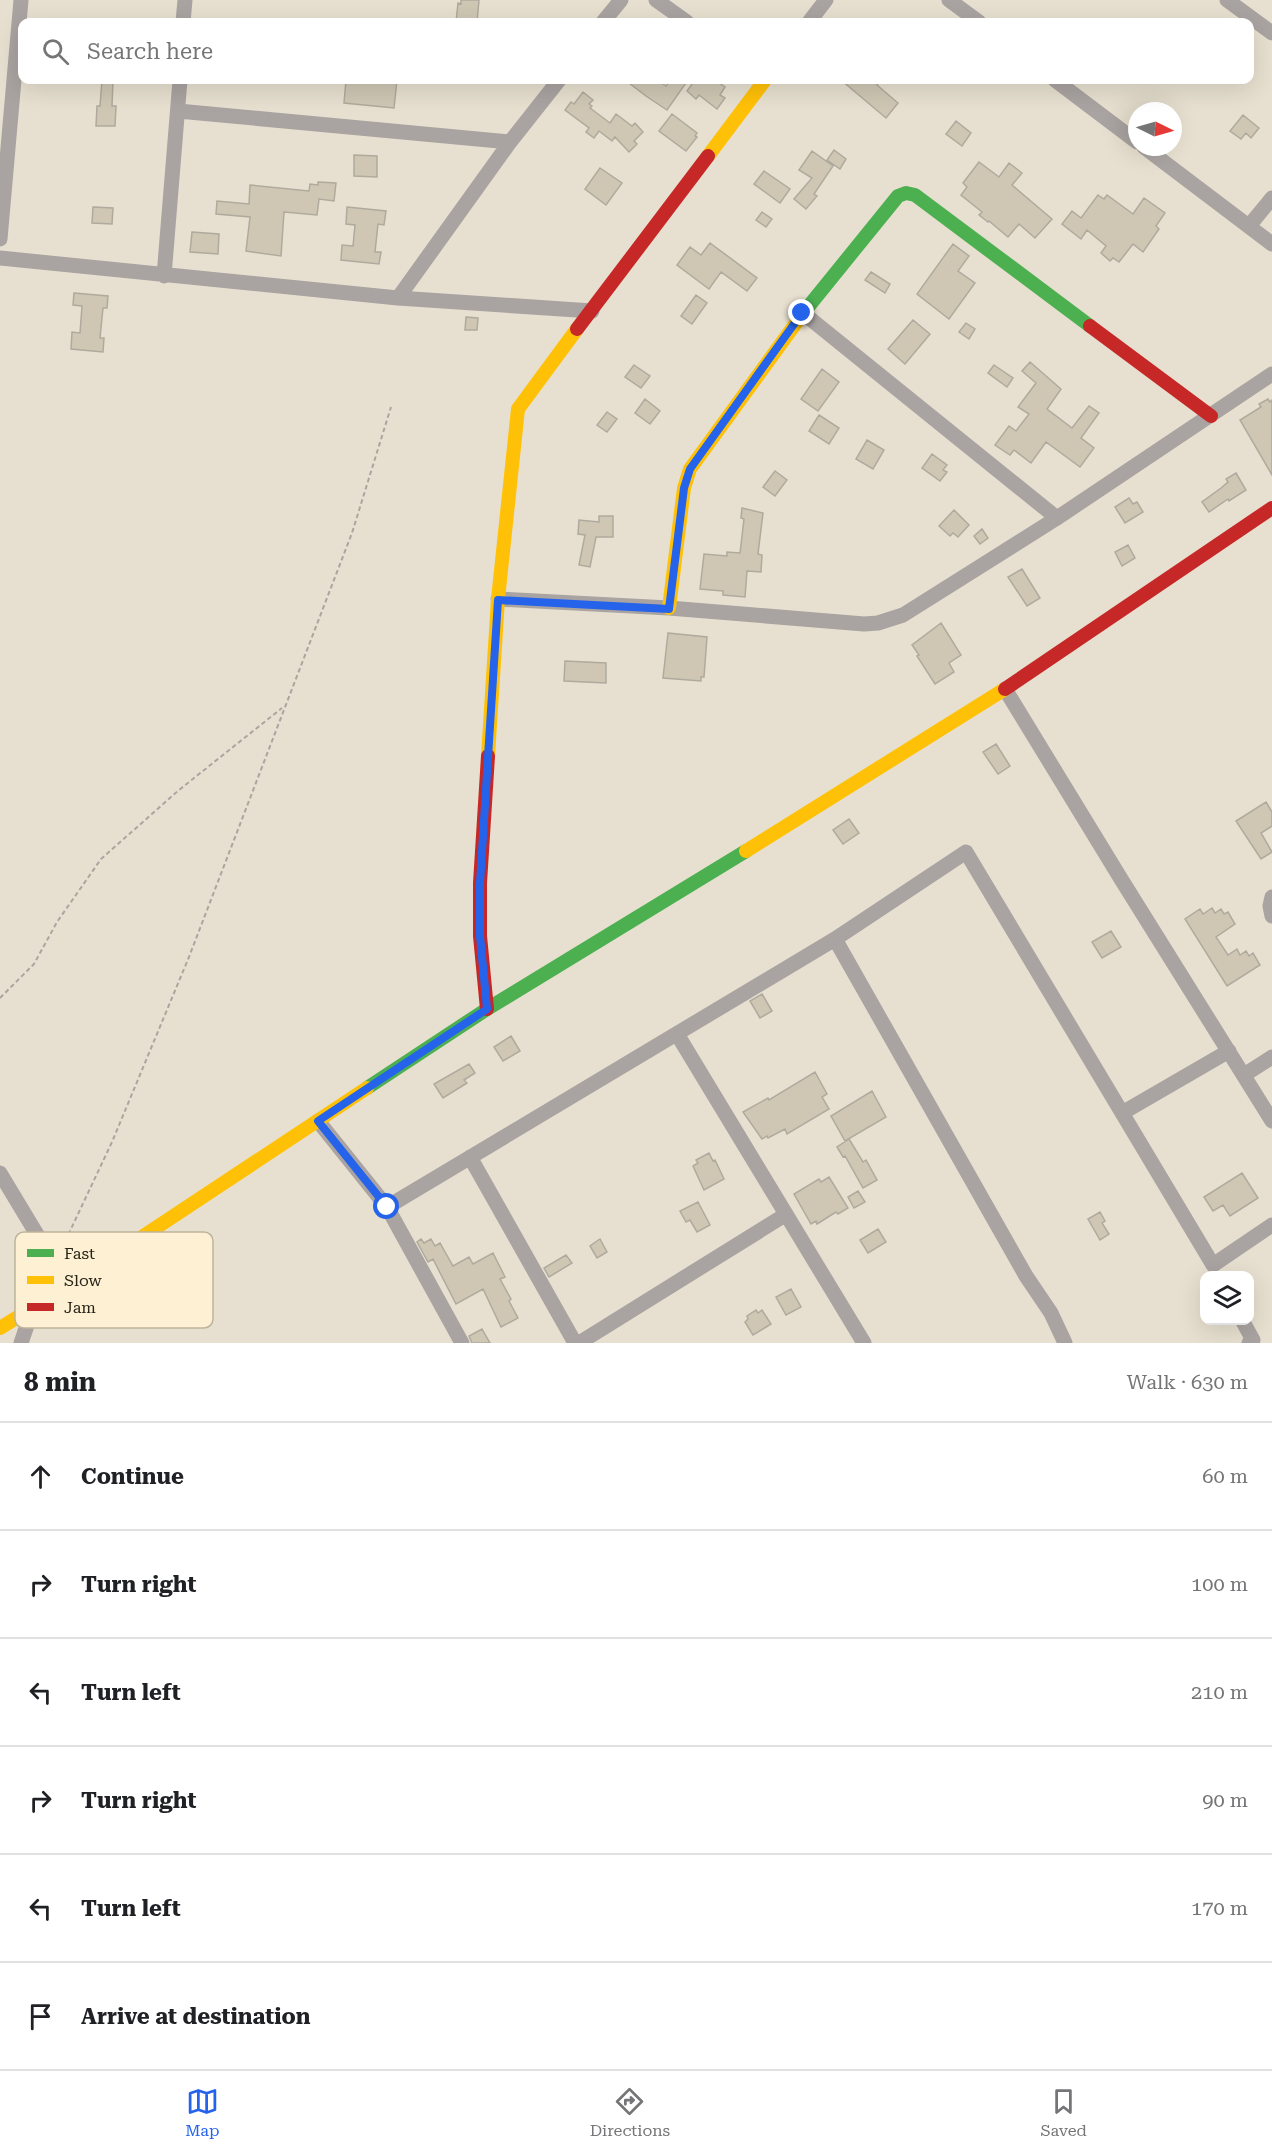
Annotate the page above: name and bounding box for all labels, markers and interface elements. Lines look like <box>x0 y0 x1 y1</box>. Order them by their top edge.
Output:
search box <box>18 18 1254 84</box>
icon: search <box>39 35 72 68</box>
text: Search here <box>87 39 213 64</box>
north arrow <box>1128 102 1182 156</box>
route end <box>788 299 814 325</box>
route start <box>373 1193 399 1219</box>
legend <box>15 1232 213 1328</box>
text: Fast <box>64 1244 95 1263</box>
text: Slow <box>64 1271 102 1290</box>
map controls <box>1200 1271 1254 1325</box>
button: layers <box>1200 1271 1254 1325</box>
text: Jam <box>64 1298 96 1317</box>
text: 8 min <box>24 1367 96 1397</box>
text: Walk · 630 m <box>1127 1370 1248 1394</box>
icon: ahead <box>24 1460 57 1493</box>
text: Continue <box>81 1464 184 1489</box>
text: 60 m <box>1202 1464 1248 1488</box>
icon: right <box>24 1568 57 1601</box>
text: Turn right <box>81 1572 196 1597</box>
text: 100 m <box>1191 1572 1248 1596</box>
icon: left <box>24 1676 57 1709</box>
text: Turn left <box>81 1680 181 1705</box>
text: 210 m <box>1191 1680 1248 1704</box>
icon: right <box>24 1784 57 1817</box>
text: Turn right <box>81 1788 196 1813</box>
text: 90 m <box>1202 1788 1248 1812</box>
icon: left <box>24 1892 57 1925</box>
text: Turn left <box>81 1896 181 1921</box>
text: 170 m <box>1191 1896 1248 1920</box>
icon: arrive <box>24 2000 57 2033</box>
text: Arrive at destination <box>81 2004 310 2029</box>
tab: Map <box>185 2085 219 2140</box>
tab: Directions <box>590 2085 670 2140</box>
tab: Saved <box>1040 2085 1087 2140</box>

